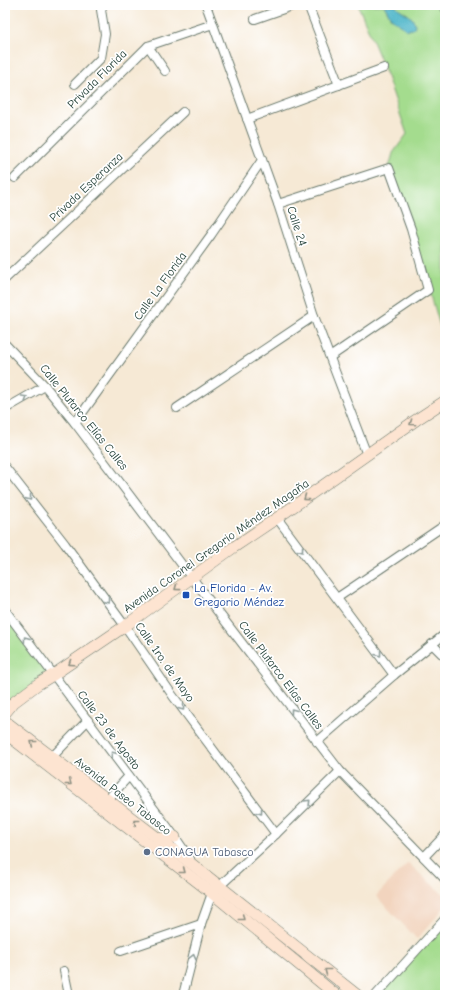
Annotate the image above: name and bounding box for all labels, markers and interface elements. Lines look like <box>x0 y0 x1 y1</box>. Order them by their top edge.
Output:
street label: Privada Florida <box>65 47 129 111</box>
street label: Privada Esperanza <box>47 150 125 224</box>
street label: Calle 24 <box>284 204 310 248</box>
street label: Calle La Florida <box>131 249 189 323</box>
street label: Calle Plutarco Elías Calles <box>37 361 131 473</box>
one-way arrow <box>21 396 28 403</box>
one-way arrow <box>410 418 417 425</box>
street label: Avenida Coronel Gregorio Méndez Magaña <box>121 476 311 616</box>
one-way arrow <box>24 493 31 500</box>
one-way arrow <box>304 493 311 500</box>
one-way arrow <box>296 545 303 552</box>
place label: La Florida - Av. Gregorio Méndez <box>194 581 285 609</box>
one-way arrow <box>174 583 181 590</box>
marker: La Florida - Av. Gregorio Méndez <box>181 590 191 600</box>
one-way arrow <box>102 597 109 604</box>
street label: Calle Plutarco Elías Calles <box>236 618 326 732</box>
street label: Calle 1ro. de Mayo <box>132 619 198 705</box>
one-way arrow <box>24 636 31 643</box>
one-way arrow <box>374 649 381 656</box>
one-way arrow <box>68 658 75 665</box>
street label: Calle 23 de Agosto <box>75 688 143 772</box>
one-way arrow <box>177 703 184 710</box>
one-way arrow <box>291 708 298 715</box>
one-way arrow <box>31 740 38 747</box>
one-way arrow <box>111 752 118 759</box>
street label: Avenida Paseo Tabasco <box>72 754 174 838</box>
one-way arrow <box>65 778 72 785</box>
one-way arrow <box>303 799 311 807</box>
one-way arrow <box>255 807 262 814</box>
one-way arrow <box>133 820 140 827</box>
place label: CONAGUA Tabasco <box>155 845 254 859</box>
marker: CONAGUA Tabasco <box>142 847 152 857</box>
one-way arrow <box>179 866 186 873</box>
one-way arrow <box>238 913 245 920</box>
one-way arrow <box>188 954 197 961</box>
one-way arrow <box>324 969 331 976</box>

